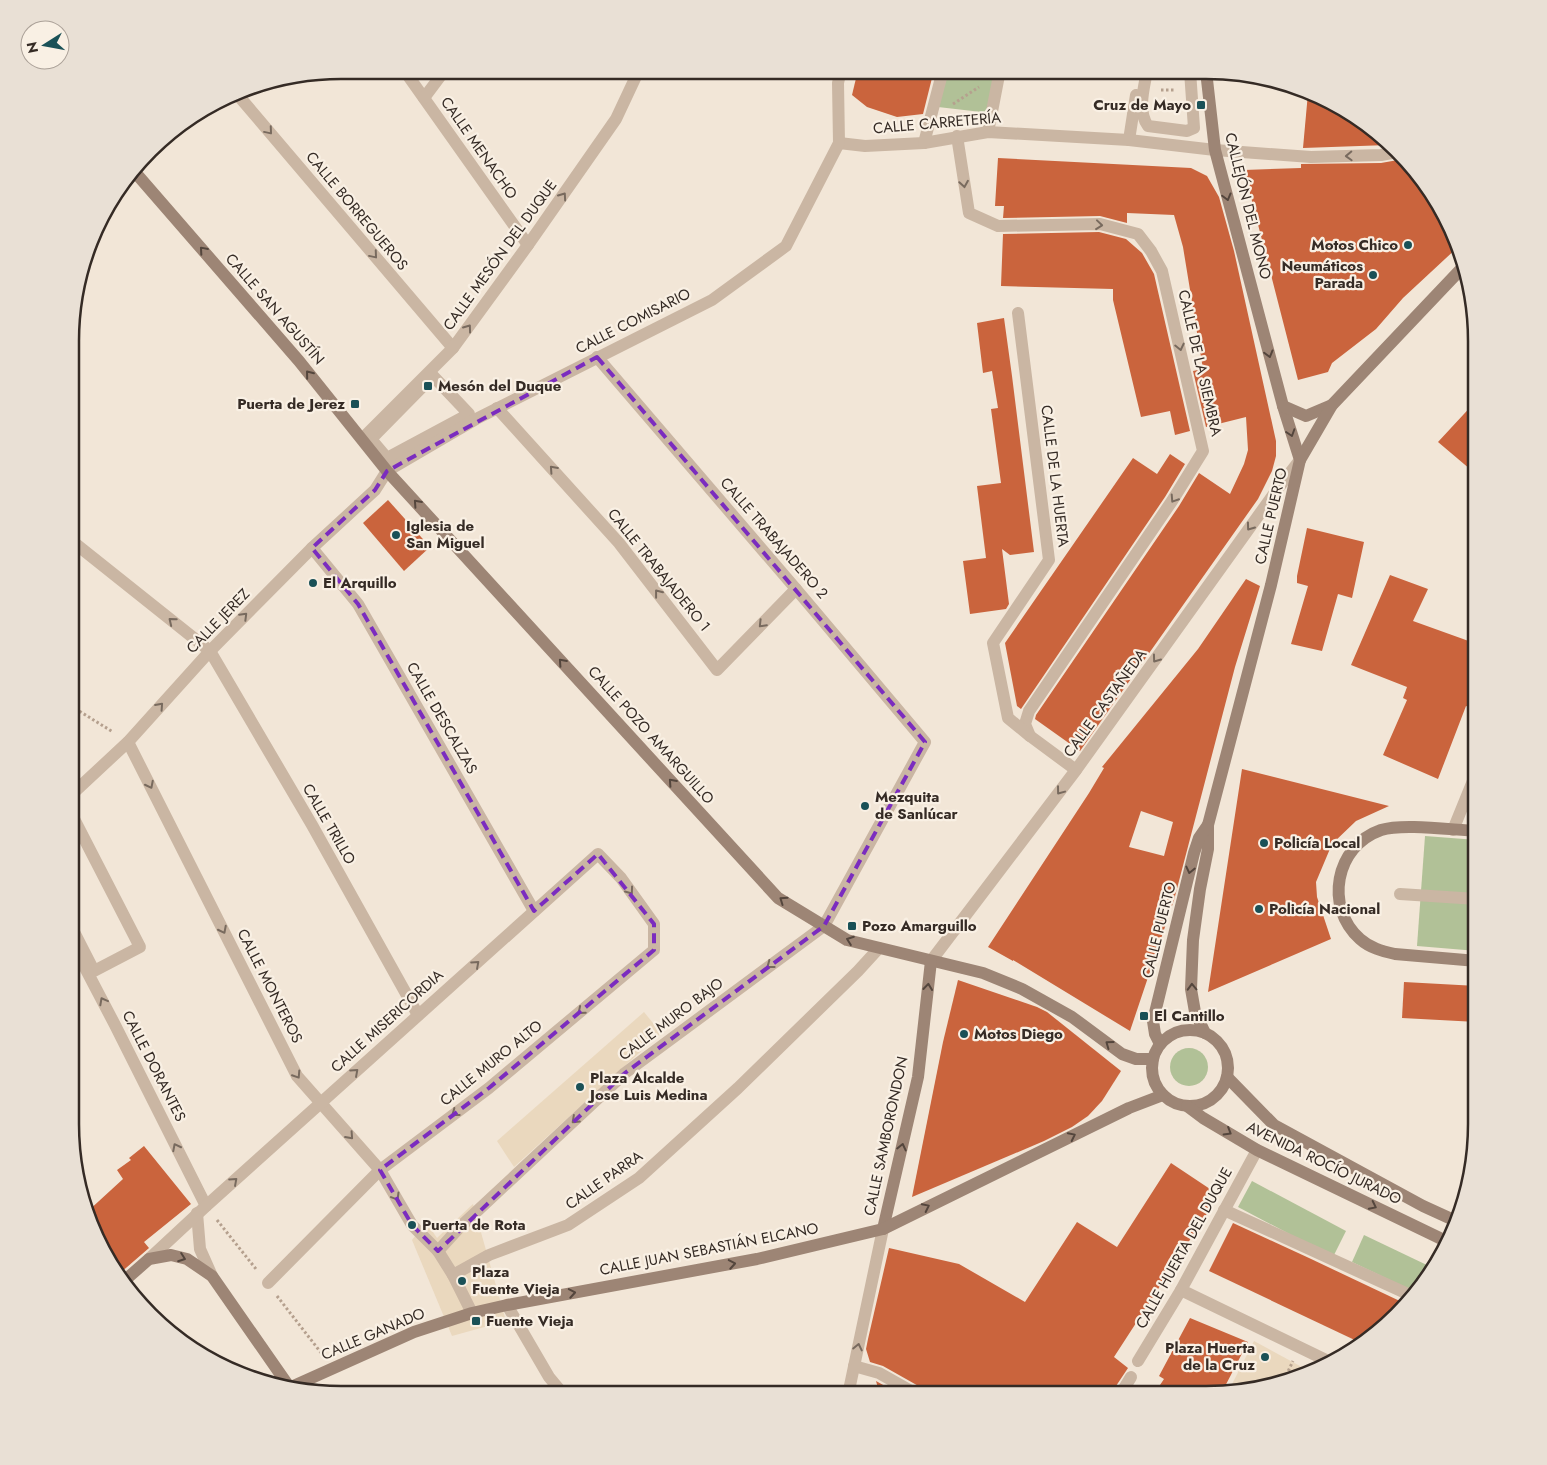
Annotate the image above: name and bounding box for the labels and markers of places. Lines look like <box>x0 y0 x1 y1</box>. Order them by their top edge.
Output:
place label: Cruz de Mayo <box>1093 94 1191 116</box>
marker: Cruz de Mayo <box>1195 99 1207 111</box>
place label: Motos Chico <box>1311 234 1398 256</box>
marker: Motos Chico <box>1402 239 1414 251</box>
place label: Neumáticos Parada <box>1281 255 1363 294</box>
marker: Neumáticos Parada <box>1367 269 1379 281</box>
place label: Mesón del Duque <box>438 375 562 397</box>
marker: Mesón del Duque <box>422 380 434 392</box>
place label: Puerta de Jerez <box>237 393 345 415</box>
marker: Puerta de Jerez <box>349 398 361 410</box>
place label: Iglesia de San Miguel <box>406 515 485 554</box>
marker: Iglesia de San Miguel <box>390 529 402 541</box>
place label: El Arquillo <box>323 572 397 594</box>
marker: El Arquillo <box>307 577 319 589</box>
place label: Mezquita de Sanlúcar <box>875 786 959 825</box>
marker: Mezquita de Sanlúcar <box>859 800 871 812</box>
place label: Policía Local <box>1274 832 1360 854</box>
marker: Policía Local <box>1258 837 1270 849</box>
place label: Policía Nacional <box>1269 898 1380 920</box>
marker: Policía Nacional <box>1253 903 1265 915</box>
place label: Pozo Amarguillo <box>862 915 977 937</box>
marker: Pozo Amarguillo <box>846 920 858 932</box>
place label: El Cantillo <box>1154 1005 1225 1027</box>
marker: El Cantillo <box>1138 1010 1150 1022</box>
place label: Motos Diego <box>974 1023 1063 1045</box>
marker: Motos Diego <box>958 1028 970 1040</box>
place label: Plaza Alcalde Jose Luis Medina <box>587 1067 708 1106</box>
marker: Plaza Alcalde Jose Luis Medina <box>574 1081 586 1093</box>
place label: Puerta de Rota <box>422 1214 526 1236</box>
marker: Puerta de Rota <box>406 1219 418 1231</box>
place label: Plaza Fuente Vieja <box>472 1261 560 1300</box>
marker: Plaza Fuente Vieja <box>456 1275 468 1287</box>
place label: Fuente Vieja <box>486 1310 574 1332</box>
marker: Fuente Vieja <box>470 1315 482 1327</box>
place label: Plaza Huerta de la Cruz <box>1165 1337 1255 1376</box>
marker: Plaza Huerta de la Cruz <box>1259 1351 1271 1363</box>

